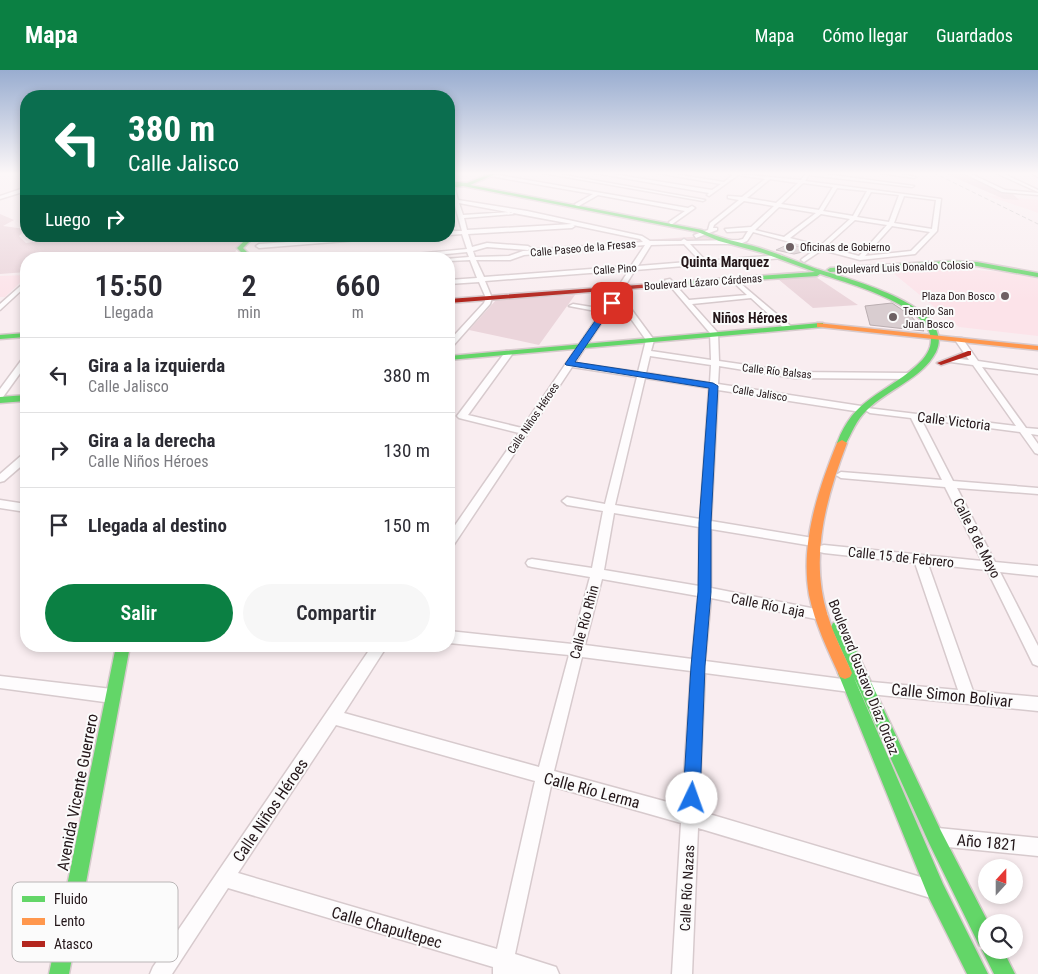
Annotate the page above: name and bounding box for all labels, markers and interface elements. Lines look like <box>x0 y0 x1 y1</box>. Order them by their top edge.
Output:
text: Mapa <box>25 21 78 49</box>
text: Mapa <box>755 25 794 46</box>
text: Cómo llegar <box>822 25 908 46</box>
text: Guardados <box>936 25 1013 46</box>
text: 380 m <box>128 109 215 150</box>
icon: left <box>45 110 110 175</box>
text: Calle Jalisco <box>128 151 239 176</box>
icon: right <box>101 205 129 233</box>
text: Luego <box>45 208 91 231</box>
street label: Calle Paseo de la Fresas <box>530 237 636 260</box>
marker: Oficinas de Gobierno <box>784 241 796 253</box>
place label: Oficinas de Gobierno <box>800 241 891 254</box>
district label: Quinta Marquez <box>681 254 769 270</box>
street label: Boulevard Luis Donaldo Colosio <box>836 259 974 276</box>
street label: Calle Pino <box>593 261 638 278</box>
text: 15:50 <box>94 268 163 303</box>
text: 2 <box>241 268 257 303</box>
text: 660 <box>335 268 380 303</box>
street label: Boulevard Lázaro Cárdenas <box>643 272 763 293</box>
pin <box>591 282 633 324</box>
icon: arrive <box>598 289 626 317</box>
place label: Plaza Don Bosco <box>922 290 995 303</box>
marker: Plaza Don Bosco <box>999 290 1011 302</box>
text: Llegada <box>104 303 154 322</box>
text: min <box>237 303 261 322</box>
text: m <box>352 303 364 322</box>
place label: Templo San Juan Bosco <box>903 305 954 331</box>
district label: Niños Héroes <box>712 310 788 326</box>
marker: Templo San Juan Bosco <box>887 311 899 323</box>
text: Gira a la izquierda <box>88 354 225 377</box>
icon: left <box>45 361 73 389</box>
street label: Calle Río Balsas <box>742 361 812 382</box>
text: 380 m <box>383 364 430 387</box>
text: Calle Jalisco <box>88 377 169 396</box>
street label: Calle Niños Héroes <box>505 380 562 456</box>
street label: Calle Jalisco <box>731 383 789 404</box>
street label: Calle Victoria <box>917 409 991 433</box>
text: Gira a la derecha <box>88 429 215 452</box>
icon: right <box>45 436 73 464</box>
text: 130 m <box>383 439 430 462</box>
text: Calle Niños Héroes <box>88 452 209 471</box>
street label: Calle 8 de Mayo <box>950 495 1004 581</box>
icon: arrive <box>45 511 73 539</box>
text: Llegada al destino <box>88 514 227 537</box>
text: 150 m <box>383 514 430 537</box>
street label: Calle 15 de Febrero <box>847 543 955 571</box>
street label: Calle Río Rhin <box>566 583 602 661</box>
button: Salir <box>45 584 233 642</box>
button: Compartir <box>243 584 430 642</box>
street label: Calle Río Laja <box>730 590 806 620</box>
street label: Boulevard Gustavo Díaz Ordaz <box>825 597 903 757</box>
street label: Calle Simon Bolivar <box>890 680 1014 711</box>
street label: Avenida Vicente Guerrero <box>53 712 102 872</box>
street label: Calle Niños Héroes <box>229 755 312 866</box>
street label: Calle Río Lerma <box>542 769 642 812</box>
position arrow <box>665 771 717 823</box>
street label: Año 1821 <box>956 830 1018 855</box>
street label: Calle Río Nazas <box>677 844 697 932</box>
north arrow <box>978 859 1022 904</box>
map controls <box>978 859 1023 959</box>
legend <box>12 882 178 962</box>
text: Fluido <box>54 891 88 907</box>
street label: Calle Chapultepec <box>329 903 444 952</box>
text: Lento <box>54 913 85 929</box>
button: search <box>978 914 1023 959</box>
text: Atasco <box>54 936 93 952</box>

